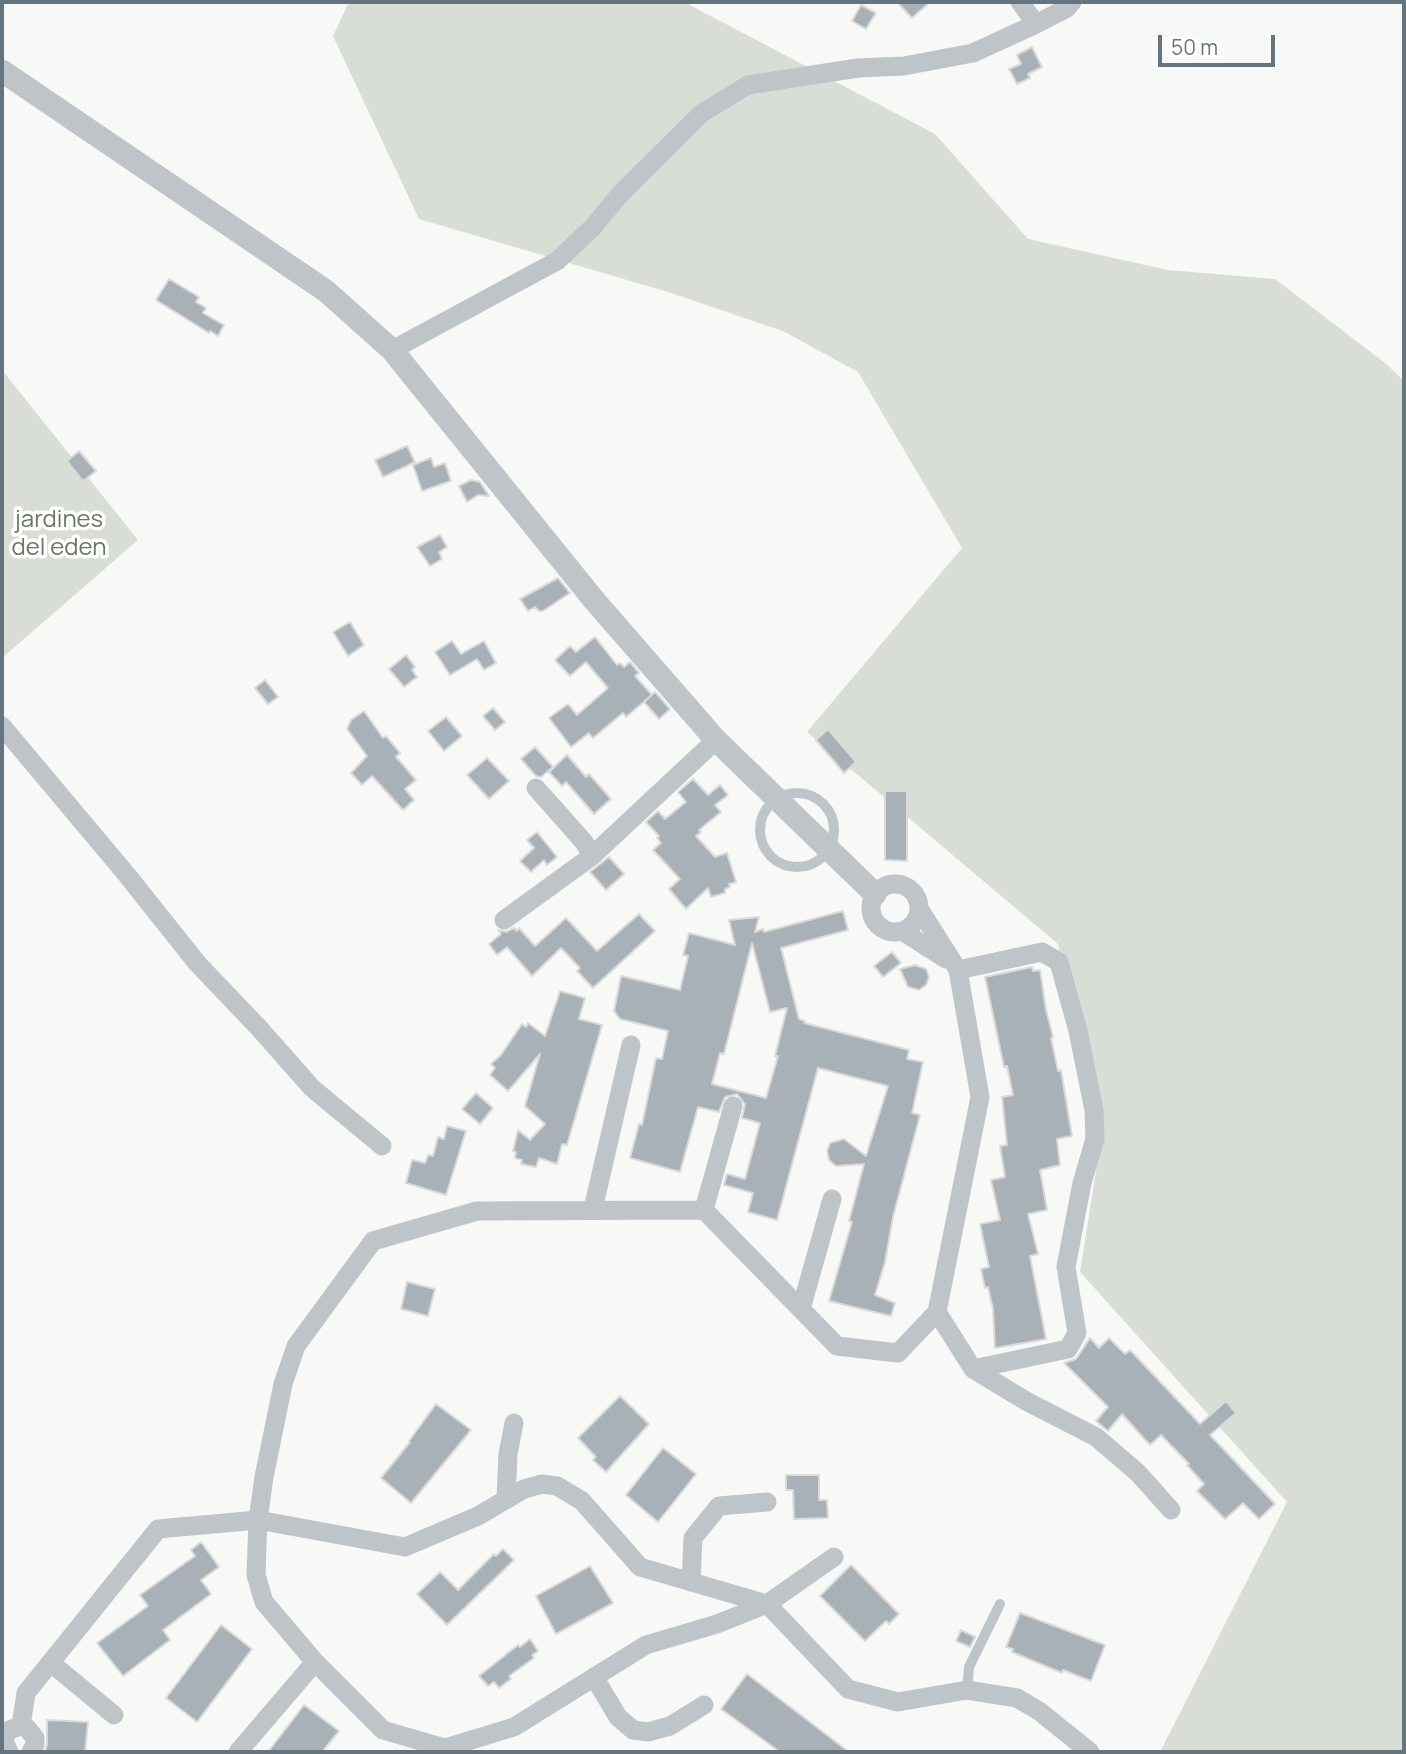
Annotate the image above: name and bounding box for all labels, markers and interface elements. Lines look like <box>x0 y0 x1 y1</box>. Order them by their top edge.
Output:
scale bar <box>1161 21 1278 65</box>
text: 50 m <box>1171 33 1218 61</box>
park label: jardines del eden <box>12 506 106 562</box>

